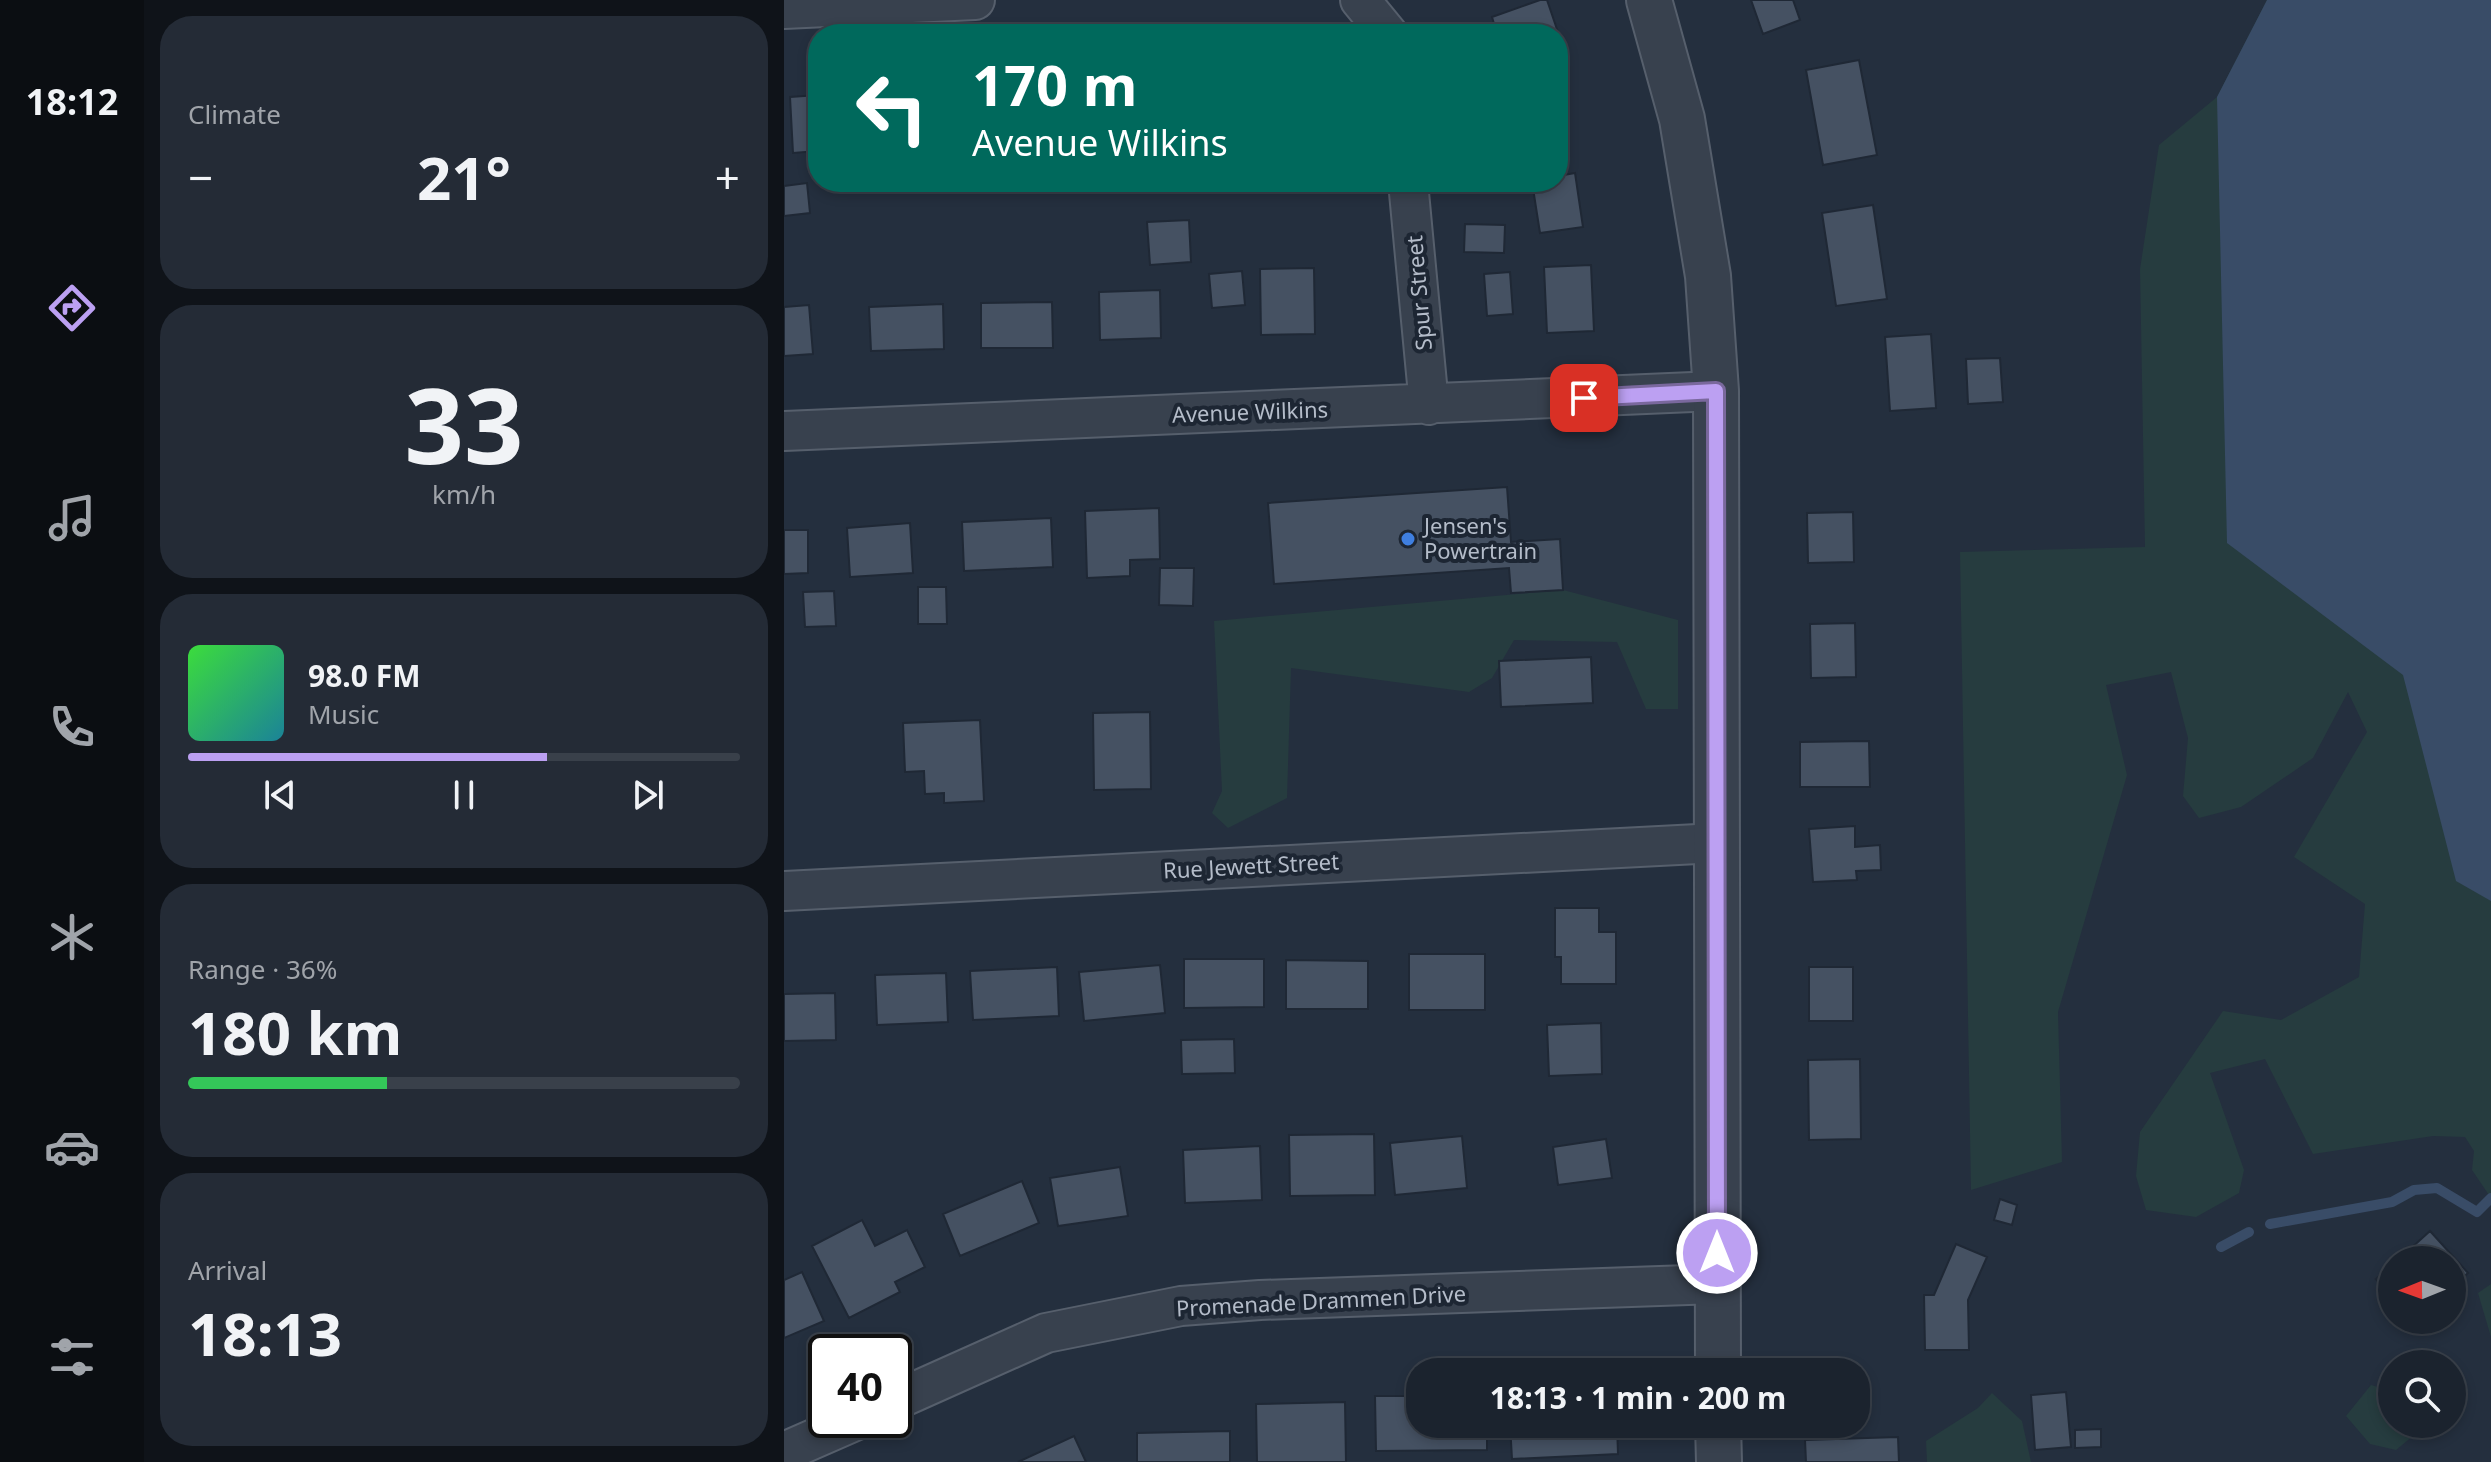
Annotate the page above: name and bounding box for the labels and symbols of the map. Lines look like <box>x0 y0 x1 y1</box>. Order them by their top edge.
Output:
street label: Spur Street <box>1398 234 1438 352</box>
pin <box>1550 364 1618 432</box>
street label: Avenue Wilkins <box>1171 393 1329 429</box>
place label: Jensen's Powertrain <box>1422 510 1537 565</box>
marker: Jensen's Powertrain <box>1399 530 1417 548</box>
street label: Rue Jewett Street <box>1162 845 1340 885</box>
position arrow <box>1675 1211 1759 1295</box>
north arrow <box>2378 1246 2466 1334</box>
street label: Promenade Drammen Drive <box>1175 1277 1467 1323</box>
speed limit sign: 40 <box>808 1334 912 1438</box>

